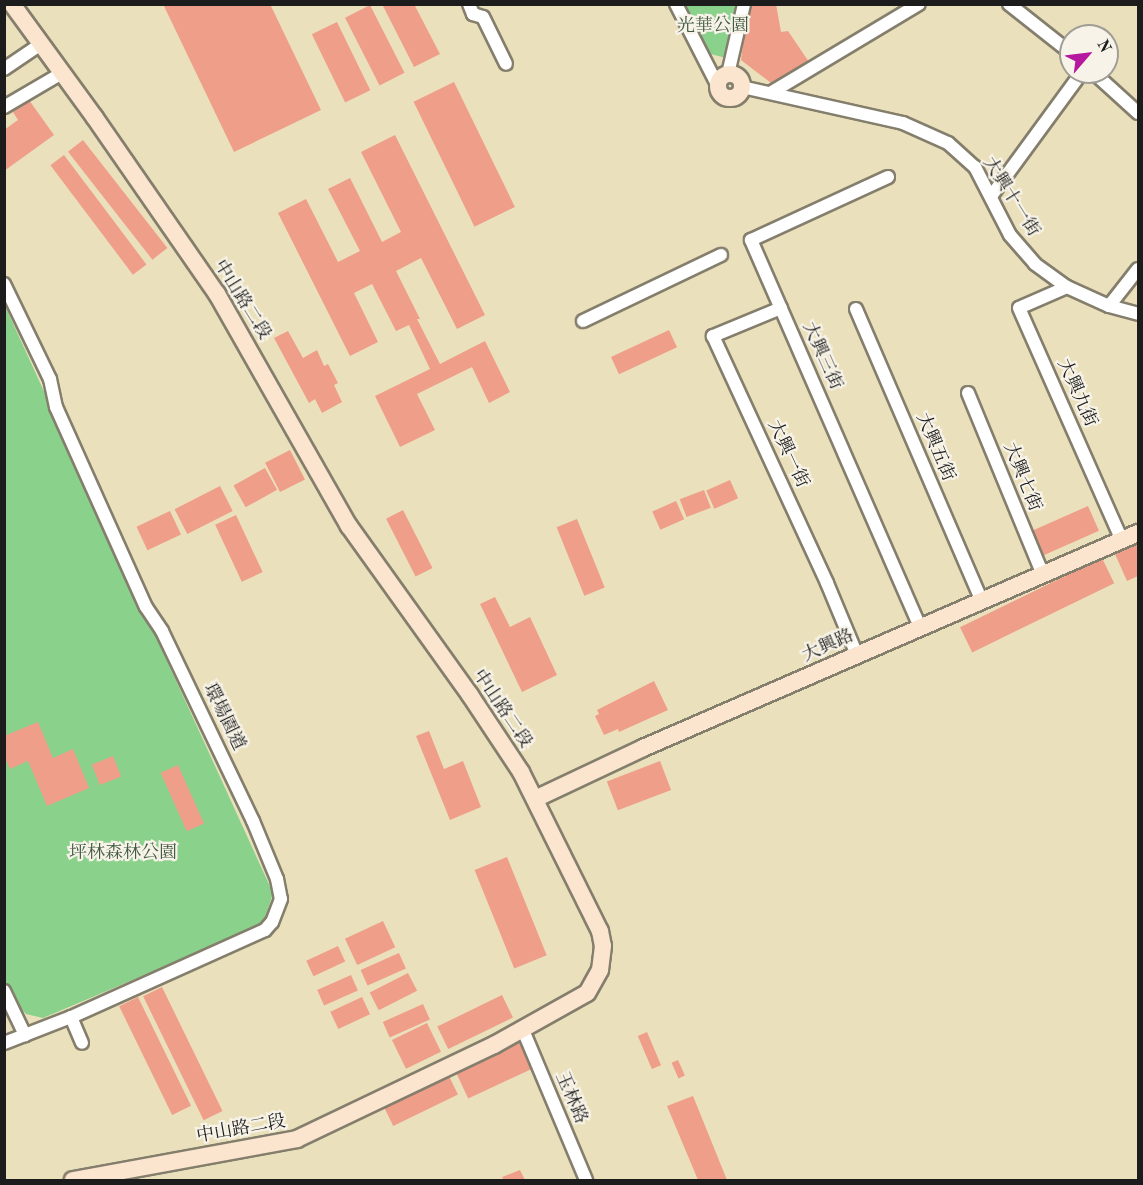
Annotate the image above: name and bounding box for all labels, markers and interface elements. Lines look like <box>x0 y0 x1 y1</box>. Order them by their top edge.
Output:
park label: 光華公園 <box>677 15 749 37</box>
north arrow <box>1059 24 1119 84</box>
text: N <box>1093 37 1113 56</box>
street label: 大興十一街 <box>978 153 1044 241</box>
street label: 中山路二段 <box>209 256 275 344</box>
street label: 大興三街 <box>797 319 847 393</box>
street label: 大興九街 <box>1052 356 1102 430</box>
street label: 大興五街 <box>911 410 959 484</box>
street label: 大興一街 <box>763 417 813 491</box>
street label: 大興七街 <box>999 440 1045 514</box>
street label: 大興路 <box>799 625 857 667</box>
street label: 中山路二段 <box>468 666 536 752</box>
street label: 環場園道 <box>199 680 249 754</box>
park label: 坪林森林公園 <box>69 842 177 864</box>
street label: 玉林路 <box>551 1069 591 1127</box>
street label: 中山路二段 <box>195 1111 287 1147</box>

